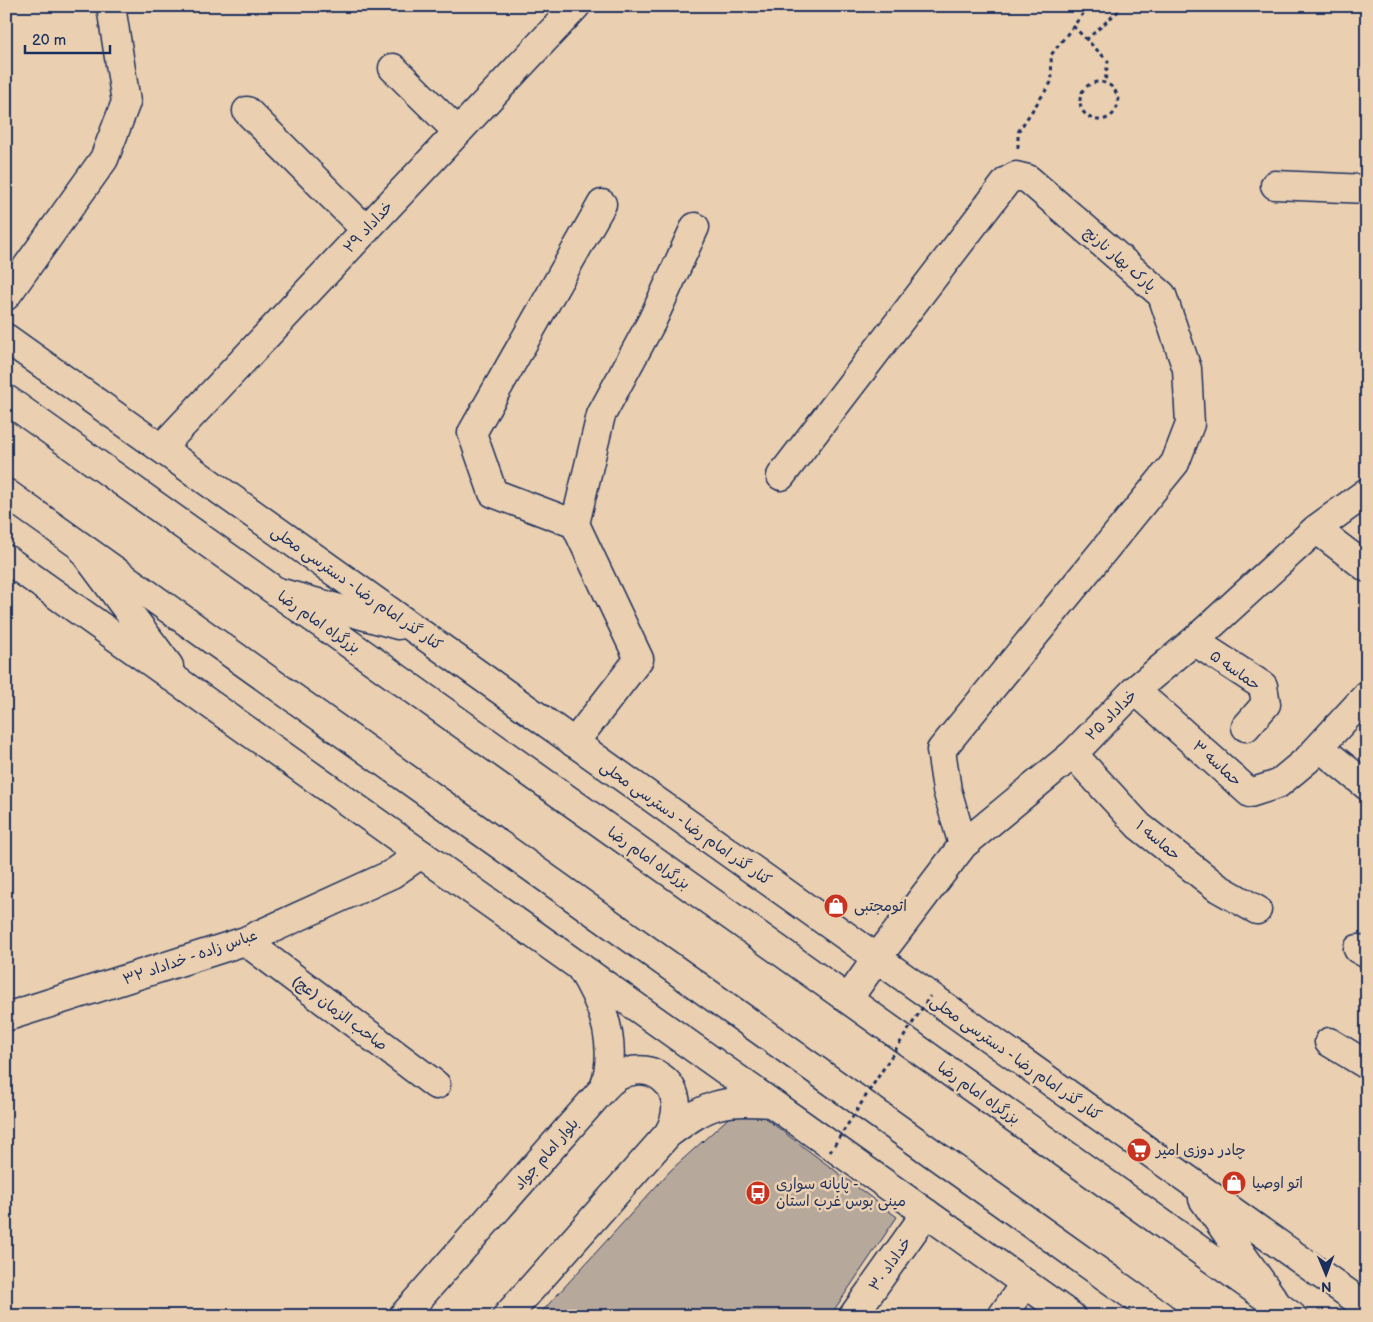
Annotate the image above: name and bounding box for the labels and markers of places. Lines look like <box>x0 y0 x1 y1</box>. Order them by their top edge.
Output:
shop icon: اتومجتبی <box>823 893 849 919</box>
place label: اتومجتبی <box>854 897 907 916</box>
supermarket icon: چادر دوزی امیر <box>1126 1137 1152 1163</box>
place label: چادر دوزی امیر <box>1154 1141 1246 1160</box>
shop icon: اتو اوصیا <box>1221 1170 1247 1196</box>
place label: اتو اوصیا <box>1252 1174 1303 1193</box>
place label: پایانه سواری - مینی بوس غرب استان <box>776 1175 906 1211</box>
bus stop icon: پایانه سواری - مینی بوس غرب استان <box>745 1180 771 1206</box>

